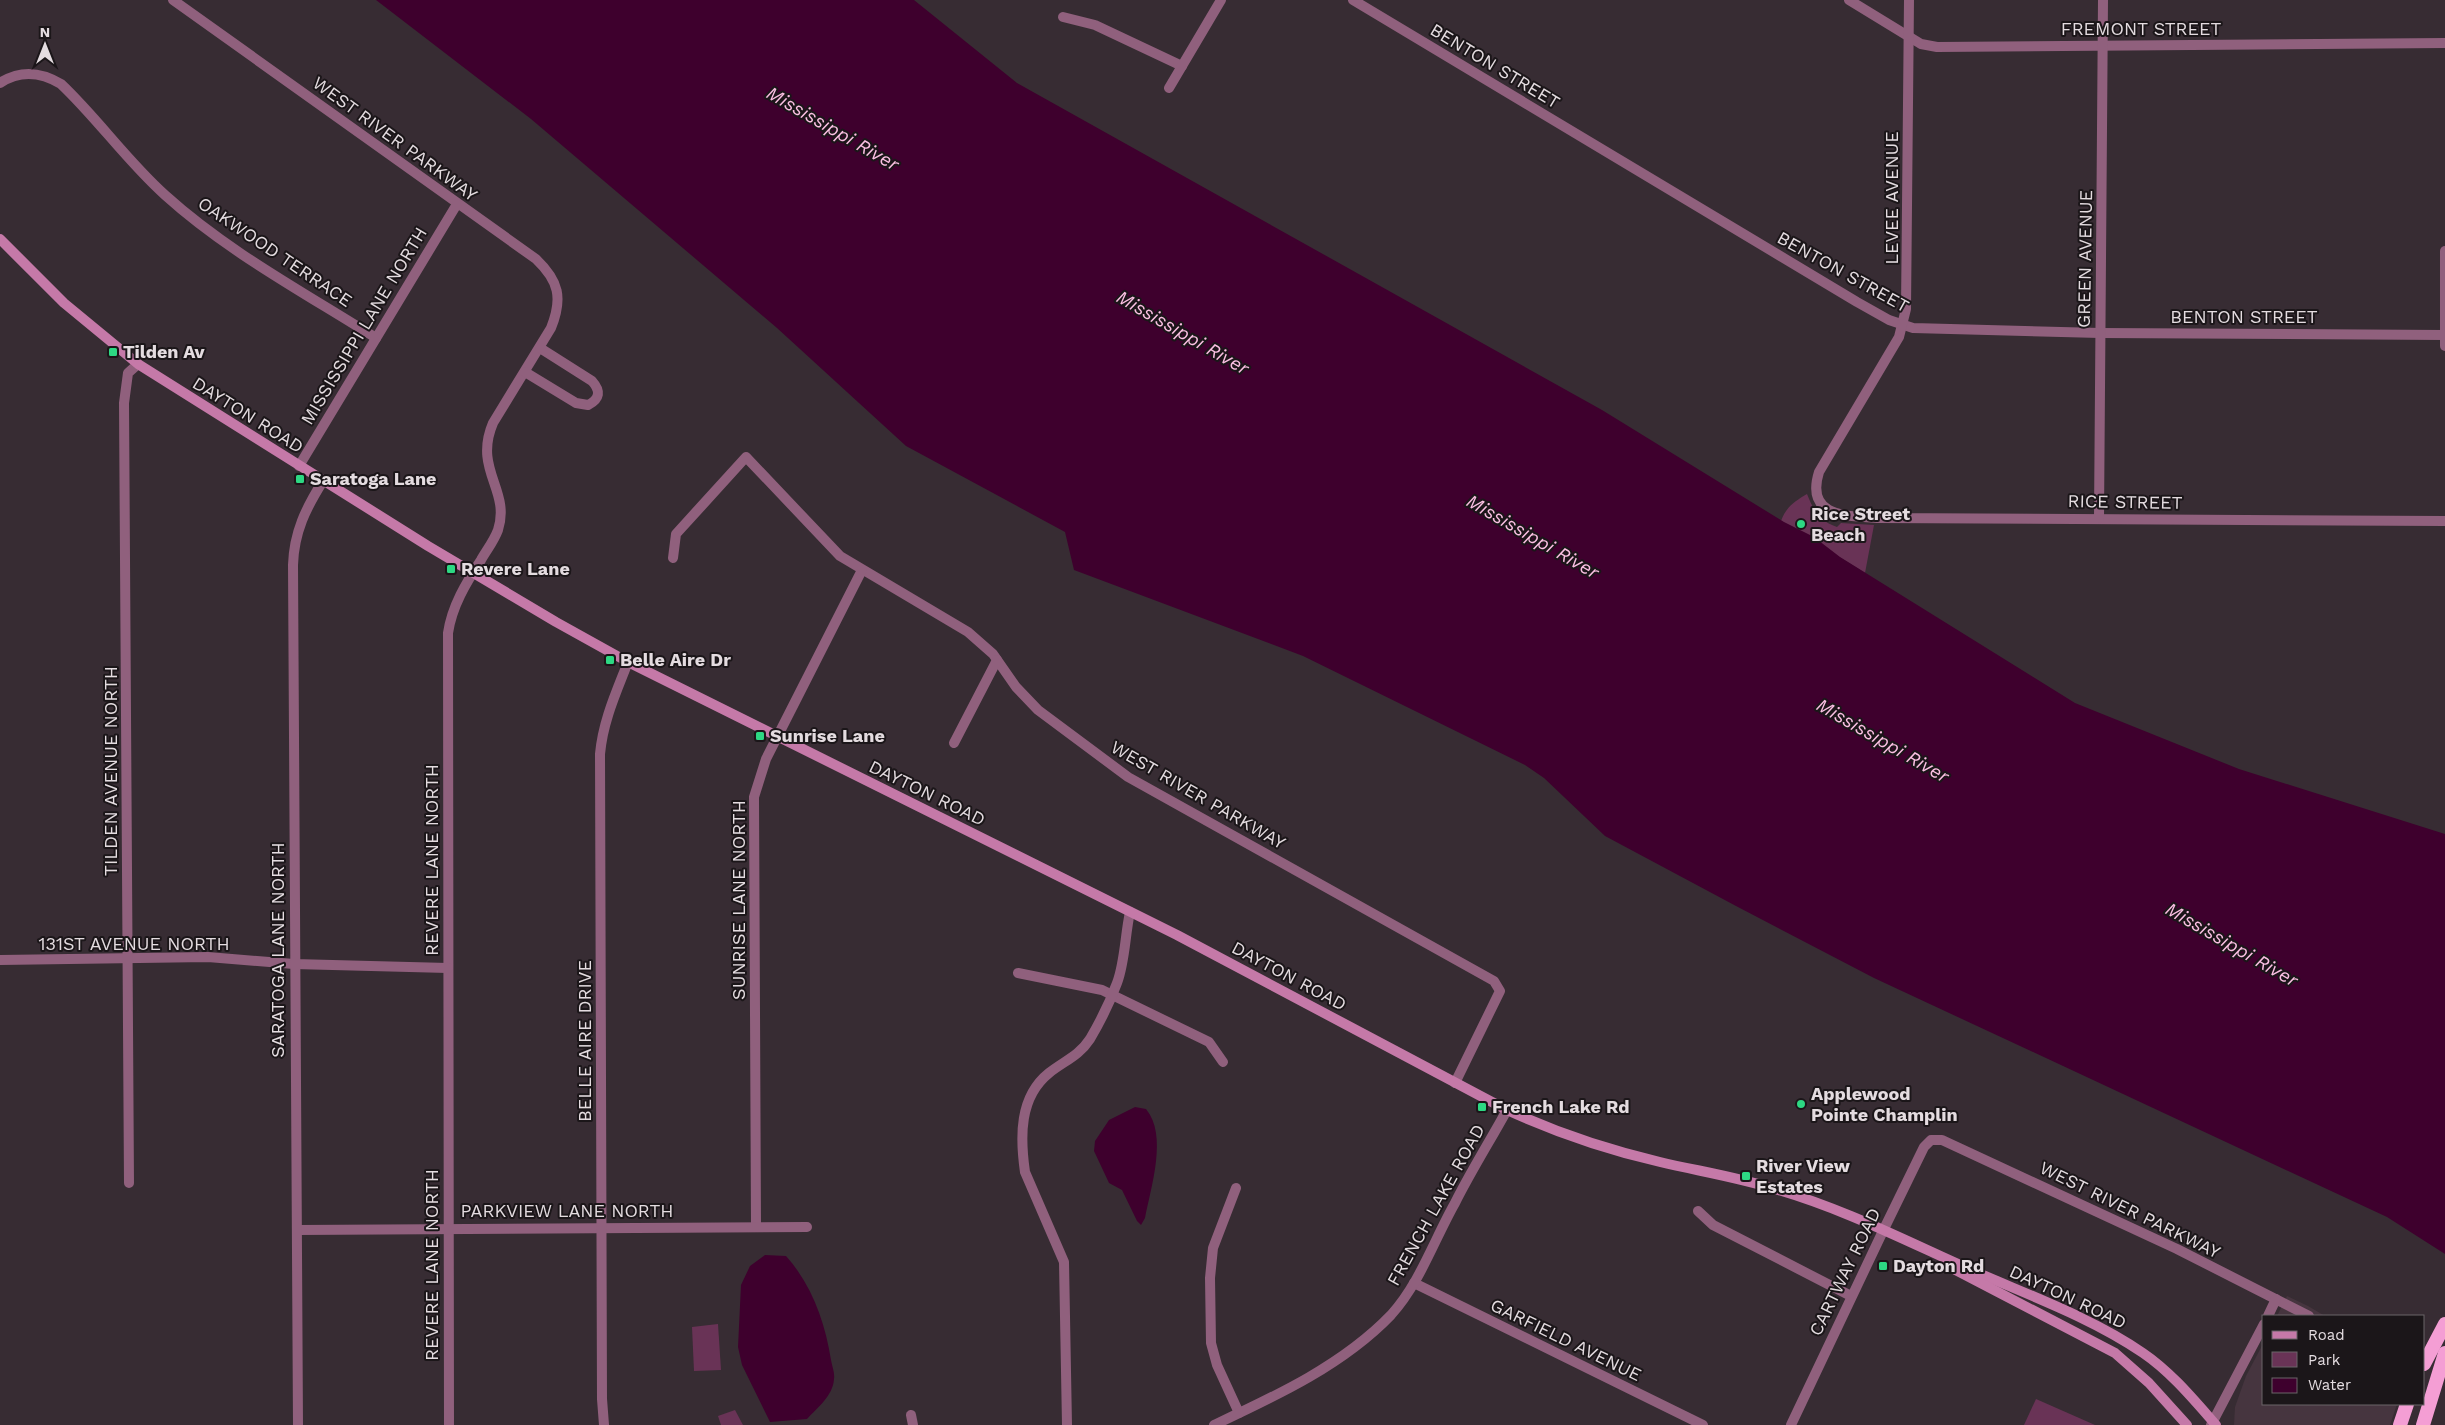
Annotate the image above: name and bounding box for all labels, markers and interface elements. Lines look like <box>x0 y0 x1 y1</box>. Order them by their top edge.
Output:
street label: FREMONT STREET <box>2061 18 2221 39</box>
street label: BENTON STREET <box>1427 19 1564 113</box>
north arrow <box>20 20 70 70</box>
text: N <box>40 24 50 40</box>
street label: WEST RIVER PARKWAY <box>309 72 482 206</box>
water label: Mississippi River <box>762 81 904 176</box>
street label: LEVEE AVENUE <box>1881 131 1902 265</box>
street label: GREEN AVENUE <box>2073 190 2096 328</box>
street label: OAKWOOD TERRACE <box>194 192 356 311</box>
street label: MISSISSIPPI LANE NORTH <box>296 223 431 428</box>
street label: BENTON STREET <box>1774 227 1913 317</box>
water label: Mississippi River <box>1112 285 1254 380</box>
street label: BENTON STREET <box>2170 306 2318 327</box>
place label: Tilden Av <box>123 341 206 362</box>
marker: Tilden Av <box>107 346 119 358</box>
street label: DAYTON ROAD <box>189 372 308 457</box>
place label: Saratoga Lane <box>310 468 437 489</box>
marker: Saratoga Lane <box>294 473 306 485</box>
water label: Mississippi River <box>1462 489 1604 584</box>
street label: RICE STREET <box>2067 490 2183 513</box>
place label: Rice Street Beach <box>1811 503 1910 545</box>
marker: Rice Street Beach <box>1795 518 1807 530</box>
place label: Revere Lane <box>461 558 570 579</box>
marker: Revere Lane <box>445 563 457 575</box>
place label: Belle Aire Dr <box>620 649 731 670</box>
marker: Belle Aire Dr <box>604 654 616 666</box>
street label: TILDEN AVENUE NORTH <box>100 666 121 876</box>
water label: Mississippi River <box>1812 693 1954 788</box>
place label: Sunrise Lane <box>770 725 885 746</box>
marker: Sunrise Lane <box>754 730 766 742</box>
street label: WEST RIVER PARKWAY <box>1107 736 1290 854</box>
street label: DAYTON ROAD <box>866 755 989 830</box>
street label: REVERE LANE NORTH <box>421 764 442 956</box>
street label: SUNRISE LANE NORTH <box>728 800 749 1000</box>
street label: SARATOGA LANE NORTH <box>267 842 288 1058</box>
water label: Mississippi River <box>2161 897 2303 992</box>
street label: 131ST AVENUE NORTH <box>38 933 230 954</box>
street label: DAYTON ROAD <box>1228 937 1350 1015</box>
street label: BELLE AIRE DRIVE <box>574 960 595 1122</box>
place label: Applewood Pointe Champlin <box>1811 1083 1958 1125</box>
place label: French Lake Rd <box>1492 1096 1630 1117</box>
marker: Applewood Pointe Champlin <box>1795 1098 1807 1110</box>
marker: French Lake Rd <box>1476 1101 1488 1113</box>
street label: FRENCH LAKE ROAD <box>1382 1120 1489 1289</box>
place label: River View Estates <box>1756 1155 1851 1197</box>
street label: WEST RIVER PARKWAY <box>2037 1157 2225 1263</box>
street label: REVERE LANE NORTH <box>421 1169 442 1361</box>
marker: River View Estates <box>1740 1170 1752 1182</box>
street label: PARKVIEW LANE NORTH <box>460 1200 674 1221</box>
street label: CARTWAY ROAD <box>1805 1205 1885 1339</box>
place label: Dayton Rd <box>1893 1255 1984 1276</box>
marker: Dayton Rd <box>1877 1260 1889 1272</box>
street label: DAYTON ROAD <box>2006 1260 2130 1333</box>
street label: GARFIELD AVENUE <box>1487 1294 1645 1385</box>
legend <box>2262 1315 2425 1405</box>
text: Road <box>2308 1326 2345 1344</box>
text: Park <box>2308 1351 2341 1369</box>
text: Water <box>2308 1376 2351 1394</box>

